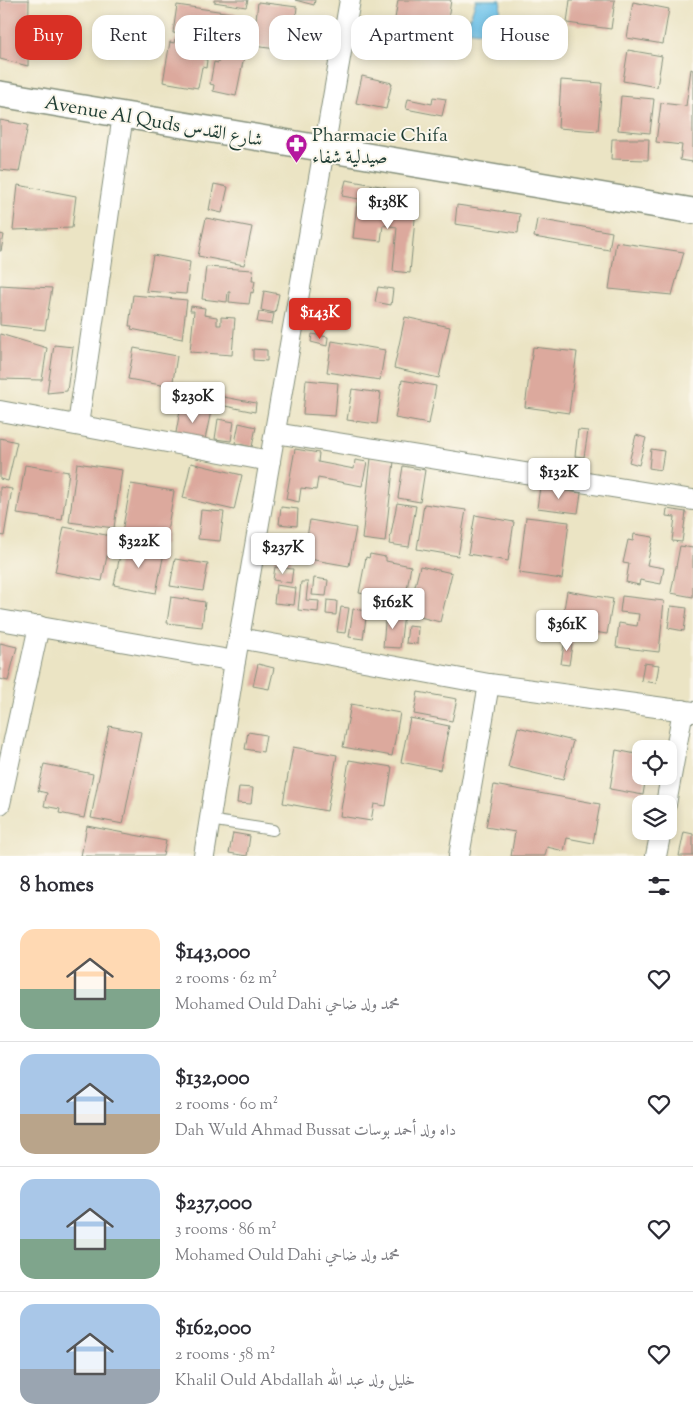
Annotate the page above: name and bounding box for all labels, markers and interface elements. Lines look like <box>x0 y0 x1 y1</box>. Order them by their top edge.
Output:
chip: Buy <box>15 15 82 60</box>
chip: Rent <box>92 15 165 60</box>
chip: Filters <box>175 15 259 60</box>
chip: New <box>269 15 341 60</box>
chip: Apartment <box>351 15 472 60</box>
chip: House <box>482 15 568 60</box>
street label: Avenue Al Quds شارع القدس <box>42 90 265 155</box>
place label: Pharmacie Chifa صيدلية شفاء <box>312 123 448 172</box>
pharmacy icon: Pharmacie Chifa صيدلية شفاء <box>284 133 308 164</box>
pin: $138K <box>353 188 423 230</box>
text: $138K <box>368 192 408 215</box>
pin: $143K <box>285 298 355 340</box>
text: $143K <box>300 302 340 325</box>
pin: $230K <box>158 382 228 424</box>
text: $230K <box>172 386 214 409</box>
pin: $132K <box>524 458 594 500</box>
text: $132K <box>539 462 579 485</box>
pin: $322K <box>104 526 174 569</box>
text: $322K <box>118 531 160 554</box>
pin: $237K <box>248 532 318 575</box>
text: $237K <box>262 537 304 560</box>
pin: $162K <box>358 588 428 630</box>
text: $162K <box>373 592 413 615</box>
pin: $361K <box>532 610 602 652</box>
text: $361K <box>547 614 587 637</box>
map controls <box>632 740 677 840</box>
button: locate <box>632 740 677 785</box>
button: layers <box>632 795 677 840</box>
text: 8 homes <box>20 871 94 901</box>
icon: filters <box>645 872 673 900</box>
text: $143,000 <box>175 938 250 968</box>
icon: home <box>60 949 120 1009</box>
icon: heart <box>645 965 673 993</box>
text: 2 rooms · 62 m² <box>175 968 277 991</box>
text: Mohamed Ould Dahi محمد ولد ضاحي <box>175 994 400 1017</box>
text: $132,000 <box>175 1064 250 1094</box>
icon: home <box>60 1074 120 1134</box>
icon: heart <box>645 1090 673 1118</box>
text: 2 rooms · 60 m² <box>175 1094 278 1117</box>
text: Dah Wuld Ahmad Bussat داه ولد أحمد بوسات <box>175 1120 456 1143</box>
text: $237,000 <box>175 1189 252 1219</box>
icon: home <box>60 1199 120 1259</box>
icon: heart <box>645 1215 673 1243</box>
text: 3 rooms · 86 m² <box>175 1219 277 1242</box>
text: Mohamed Ould Dahi محمد ولد ضاحي <box>175 1245 400 1268</box>
text: $162,000 <box>175 1314 251 1344</box>
icon: home <box>60 1324 120 1384</box>
icon: heart <box>645 1340 673 1368</box>
text: 2 rooms · 58 m² <box>175 1344 275 1367</box>
text: Khalil Ould Abdallah خليل ولد عبد الله <box>175 1370 415 1393</box>

